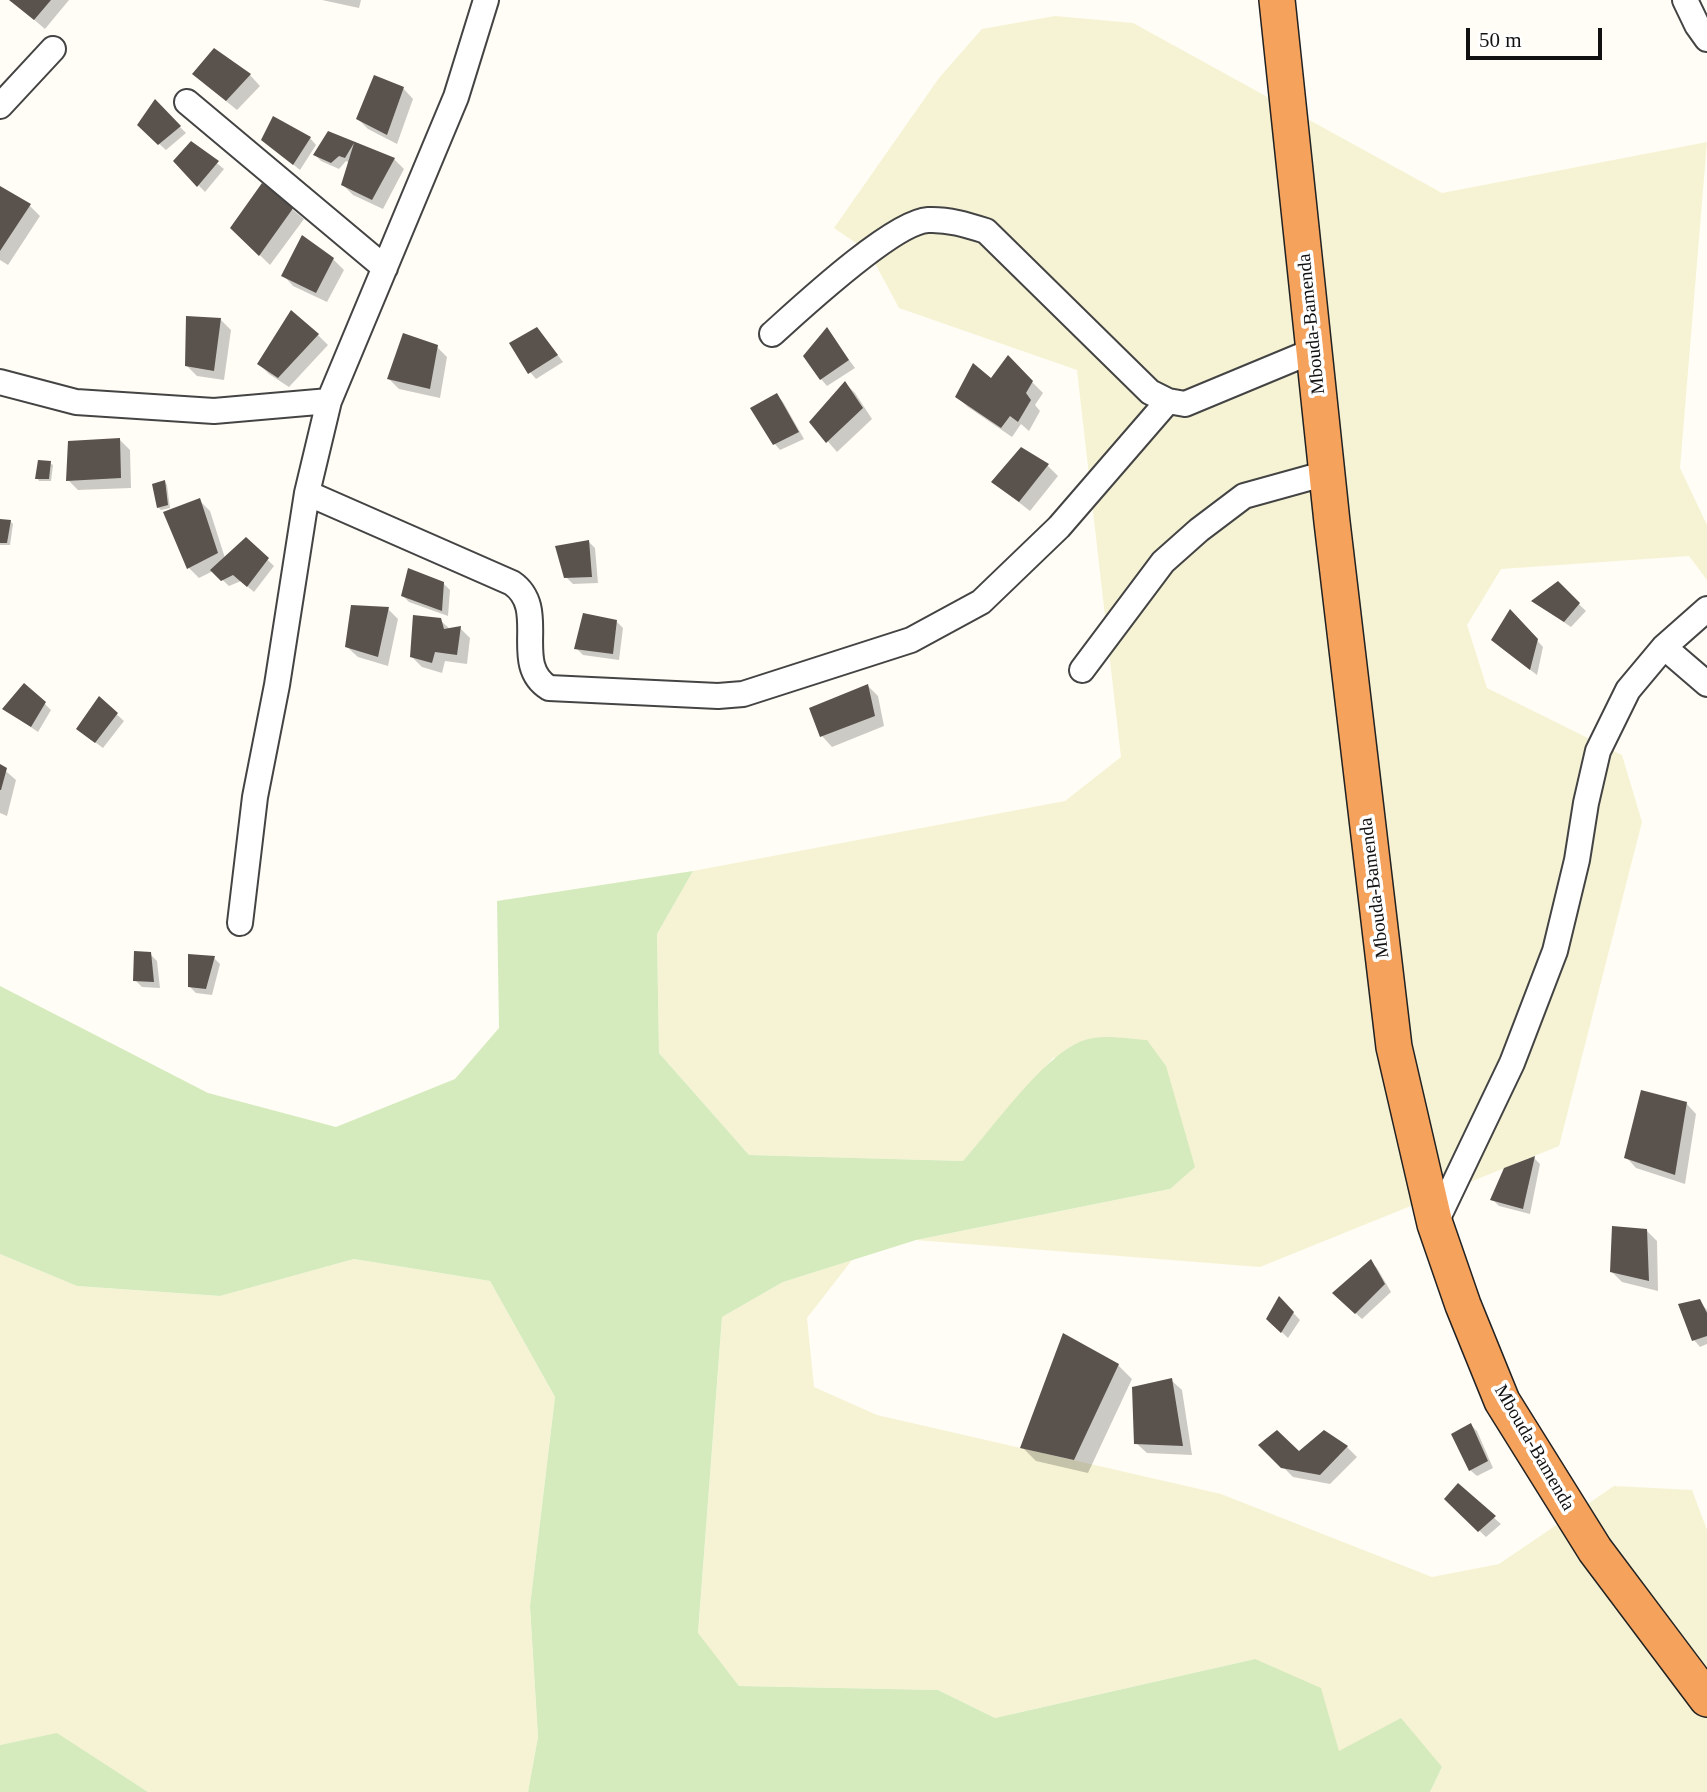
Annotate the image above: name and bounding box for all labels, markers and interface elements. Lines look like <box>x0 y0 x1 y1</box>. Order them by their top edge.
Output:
scale bar <box>1469 14 1606 58</box>
text: 50 m <box>1479 28 1522 52</box>
street label: Mbouda-Bamenda <box>1293 252 1331 396</box>
street label: Mbouda-Bamenda <box>1355 816 1395 960</box>
street label: Mbouda-Bamenda <box>1489 1381 1579 1515</box>

